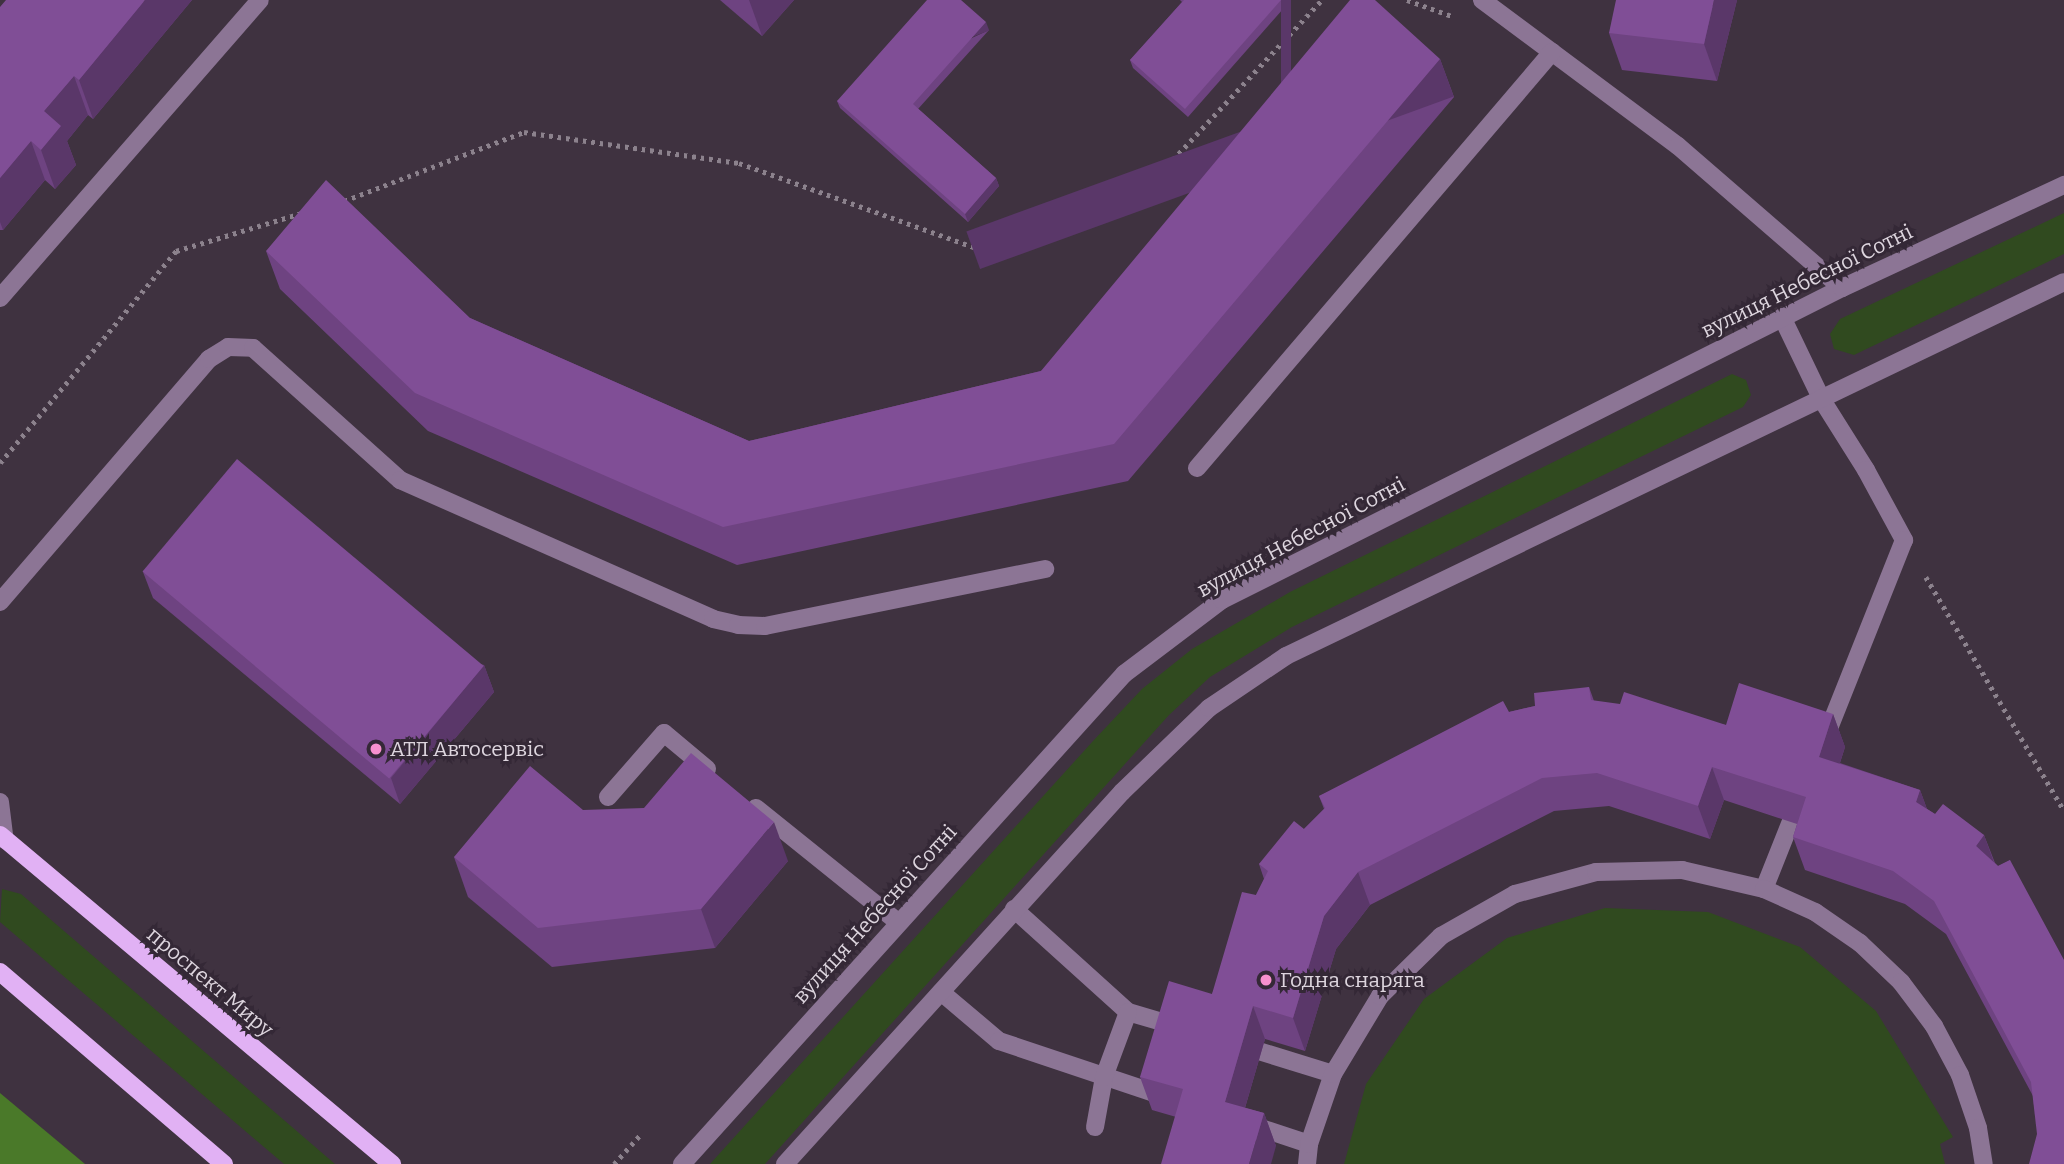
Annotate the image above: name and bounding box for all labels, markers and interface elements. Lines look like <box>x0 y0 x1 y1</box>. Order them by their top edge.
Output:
street label: вулиця Небесної Сотні <box>1697 219 1917 343</box>
street label: вулиця Небесної Сотні <box>1193 471 1409 603</box>
place label: АТЛ Автосервіс <box>390 736 544 762</box>
marker: АТЛ Автосервіс <box>368 741 384 757</box>
street label: вулиця Небесної Сотні <box>788 819 962 1009</box>
street label: проспект Миру <box>142 922 278 1042</box>
place label: Годна снаряга <box>1280 967 1425 993</box>
marker: Годна снаряга <box>1258 972 1274 988</box>

